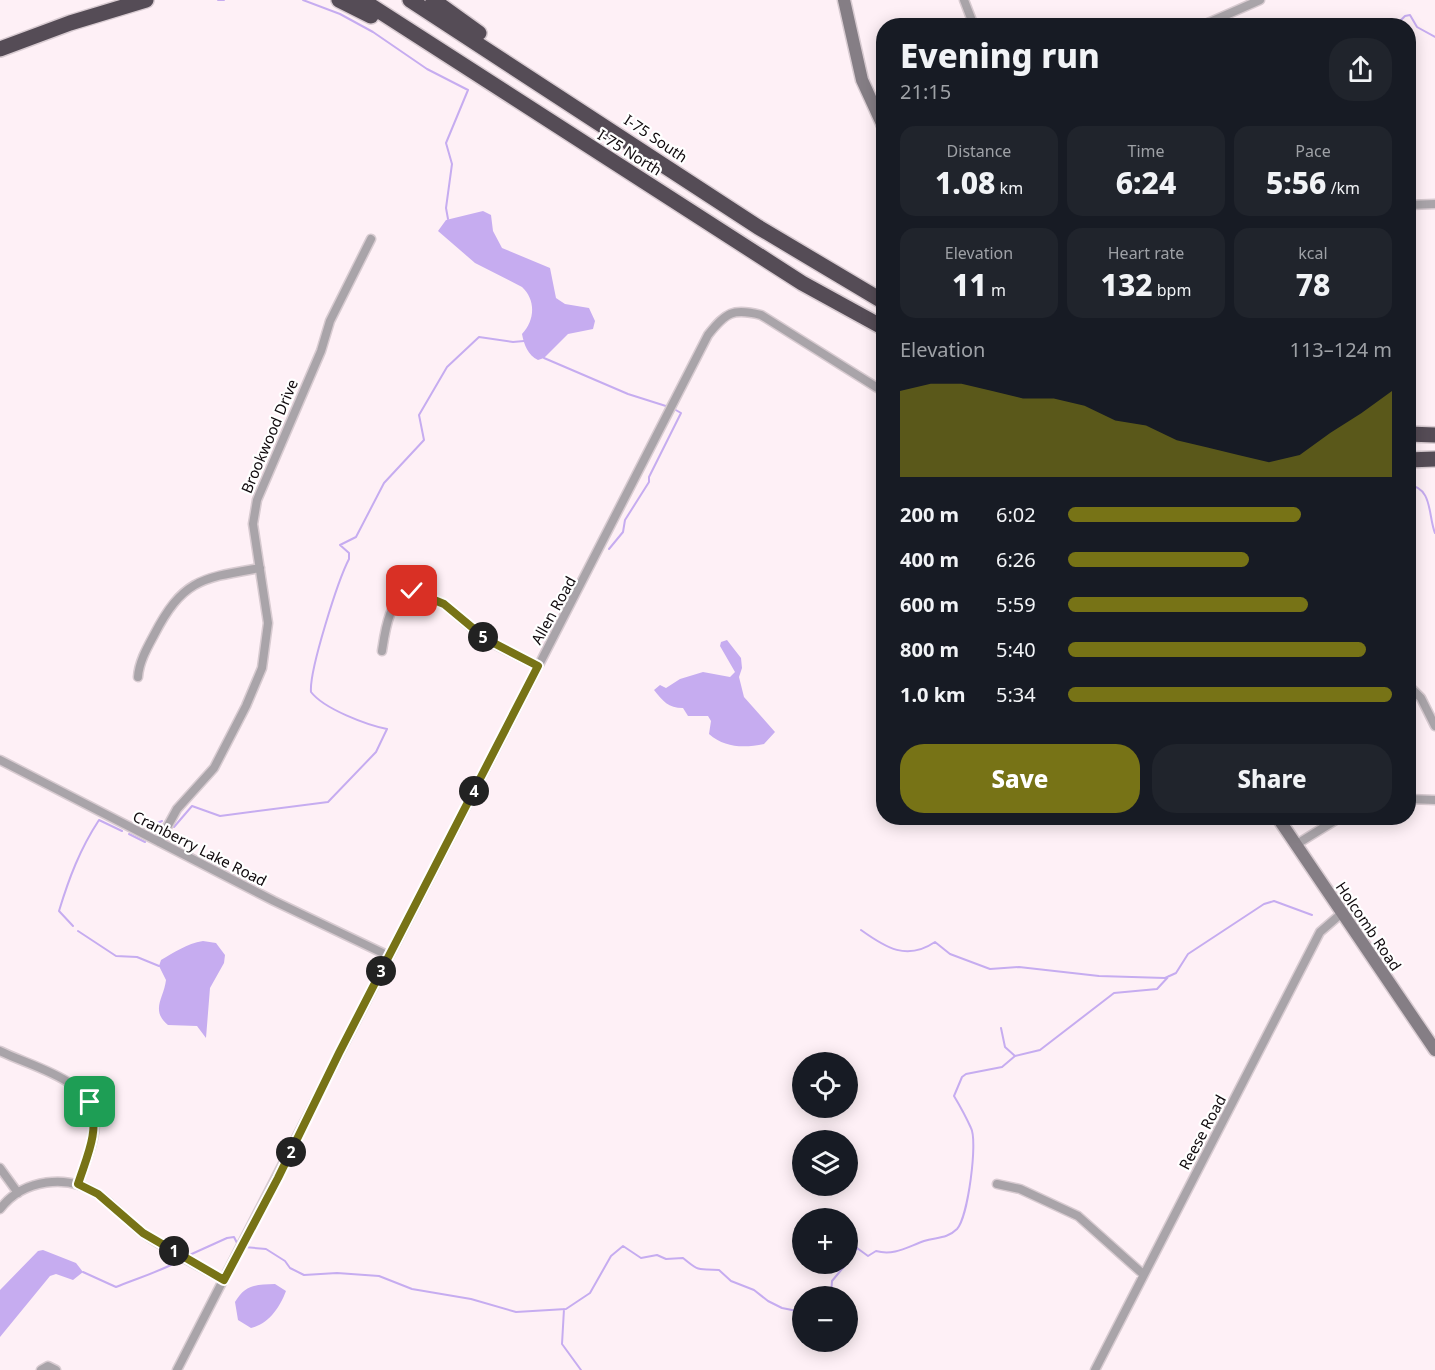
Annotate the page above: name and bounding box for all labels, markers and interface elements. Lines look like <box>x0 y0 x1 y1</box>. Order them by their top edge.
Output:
text: Evening run <box>900 33 1100 78</box>
button: share <box>1329 38 1392 101</box>
text: 21:15 <box>900 78 951 105</box>
street label: I-75 South <box>620 110 692 166</box>
street label: I-75 North <box>594 124 666 180</box>
text: Distance <box>947 140 1011 162</box>
text: Time <box>1127 140 1165 162</box>
text: Pace <box>1295 140 1331 162</box>
text: 1.08 <box>935 162 995 203</box>
text: 6:24 <box>1116 162 1176 203</box>
text: 5:56 <box>1266 162 1326 203</box>
text: km <box>995 177 1023 199</box>
text: /km <box>1326 177 1360 199</box>
text: Elevation <box>945 242 1013 264</box>
text: Heart rate <box>1108 242 1184 264</box>
text: kcal <box>1298 242 1328 264</box>
text: 11 <box>952 264 987 305</box>
text: 132 <box>1101 264 1153 305</box>
text: 78 <box>1296 264 1330 305</box>
text: m <box>987 279 1006 301</box>
text: bpm <box>1153 279 1191 301</box>
text: Elevation <box>900 336 985 363</box>
text: 113–124 m <box>1289 336 1392 363</box>
street label: Brookwood Drive <box>236 376 302 496</box>
text: 200 m <box>900 501 959 528</box>
text: 6:02 <box>996 501 1036 528</box>
text: 400 m <box>900 546 959 573</box>
text: 6:26 <box>996 546 1036 573</box>
pin <box>386 565 437 616</box>
street label: Allen Road <box>526 572 580 648</box>
icon: check <box>395 574 428 607</box>
text: 600 m <box>900 591 959 618</box>
text: 5:59 <box>996 591 1036 618</box>
pin: 5 <box>468 622 498 652</box>
text: 5 <box>478 626 488 648</box>
text: 800 m <box>900 636 959 663</box>
text: 5:40 <box>996 636 1036 663</box>
text: 1.0 km <box>900 681 966 708</box>
text: 5:34 <box>996 681 1036 708</box>
button: Save <box>900 744 1140 813</box>
button: Share <box>1152 744 1392 813</box>
pin: 4 <box>459 776 489 806</box>
text: 4 <box>469 780 479 802</box>
street label: Cranberry Lake Road <box>130 806 270 890</box>
street label: Holcomb Road <box>1332 877 1406 975</box>
pin: 3 <box>366 956 396 986</box>
text: 3 <box>376 960 386 982</box>
map controls <box>792 1052 858 1352</box>
button: locate <box>792 1052 858 1118</box>
pin <box>64 1076 115 1127</box>
icon: arrive <box>73 1085 106 1118</box>
street label: Reese Road <box>1174 1091 1230 1173</box>
button: layers <box>792 1130 858 1196</box>
pin: 2 <box>276 1137 306 1167</box>
text: 2 <box>286 1141 296 1163</box>
button: + <box>792 1208 858 1274</box>
pin: 1 <box>159 1236 189 1266</box>
text: 1 <box>169 1240 179 1262</box>
button: − <box>792 1286 858 1352</box>

